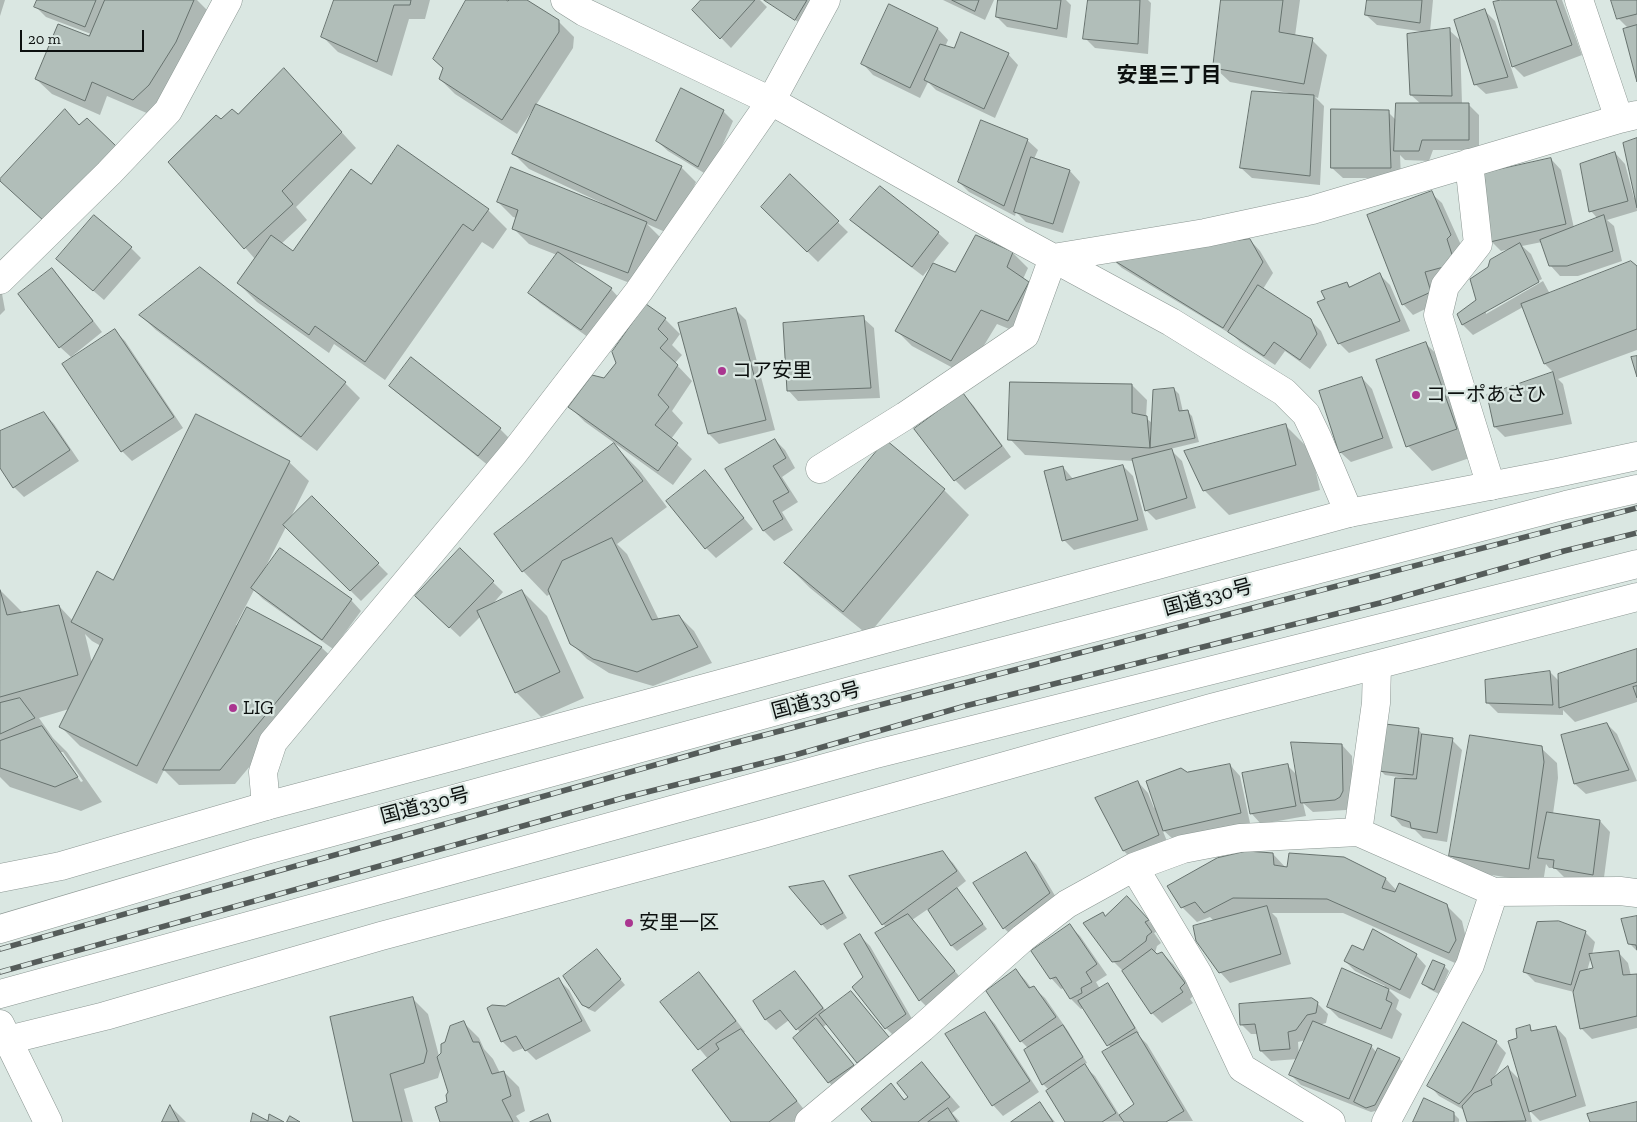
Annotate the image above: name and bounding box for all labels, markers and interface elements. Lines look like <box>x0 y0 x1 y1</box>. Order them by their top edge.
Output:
scale bar <box>22 20 146 52</box>
text: 20 m <box>28 30 61 48</box>
district label: 安里三丁目 <box>1117 63 1221 89</box>
place label: コア安里 <box>732 359 812 383</box>
marker: コア安里 <box>716 365 728 377</box>
place label: コーポあさひ <box>1426 383 1546 407</box>
marker: コーポあさひ <box>1410 389 1422 401</box>
street label: 国道330号 <box>1161 575 1255 621</box>
street label: 国道330号 <box>769 678 863 724</box>
place label: LIG <box>243 696 274 720</box>
marker: LIG <box>227 702 239 714</box>
street label: 国道330号 <box>378 783 472 829</box>
place label: 安里一区 <box>639 911 719 935</box>
marker: 安里一区 <box>623 917 635 929</box>

